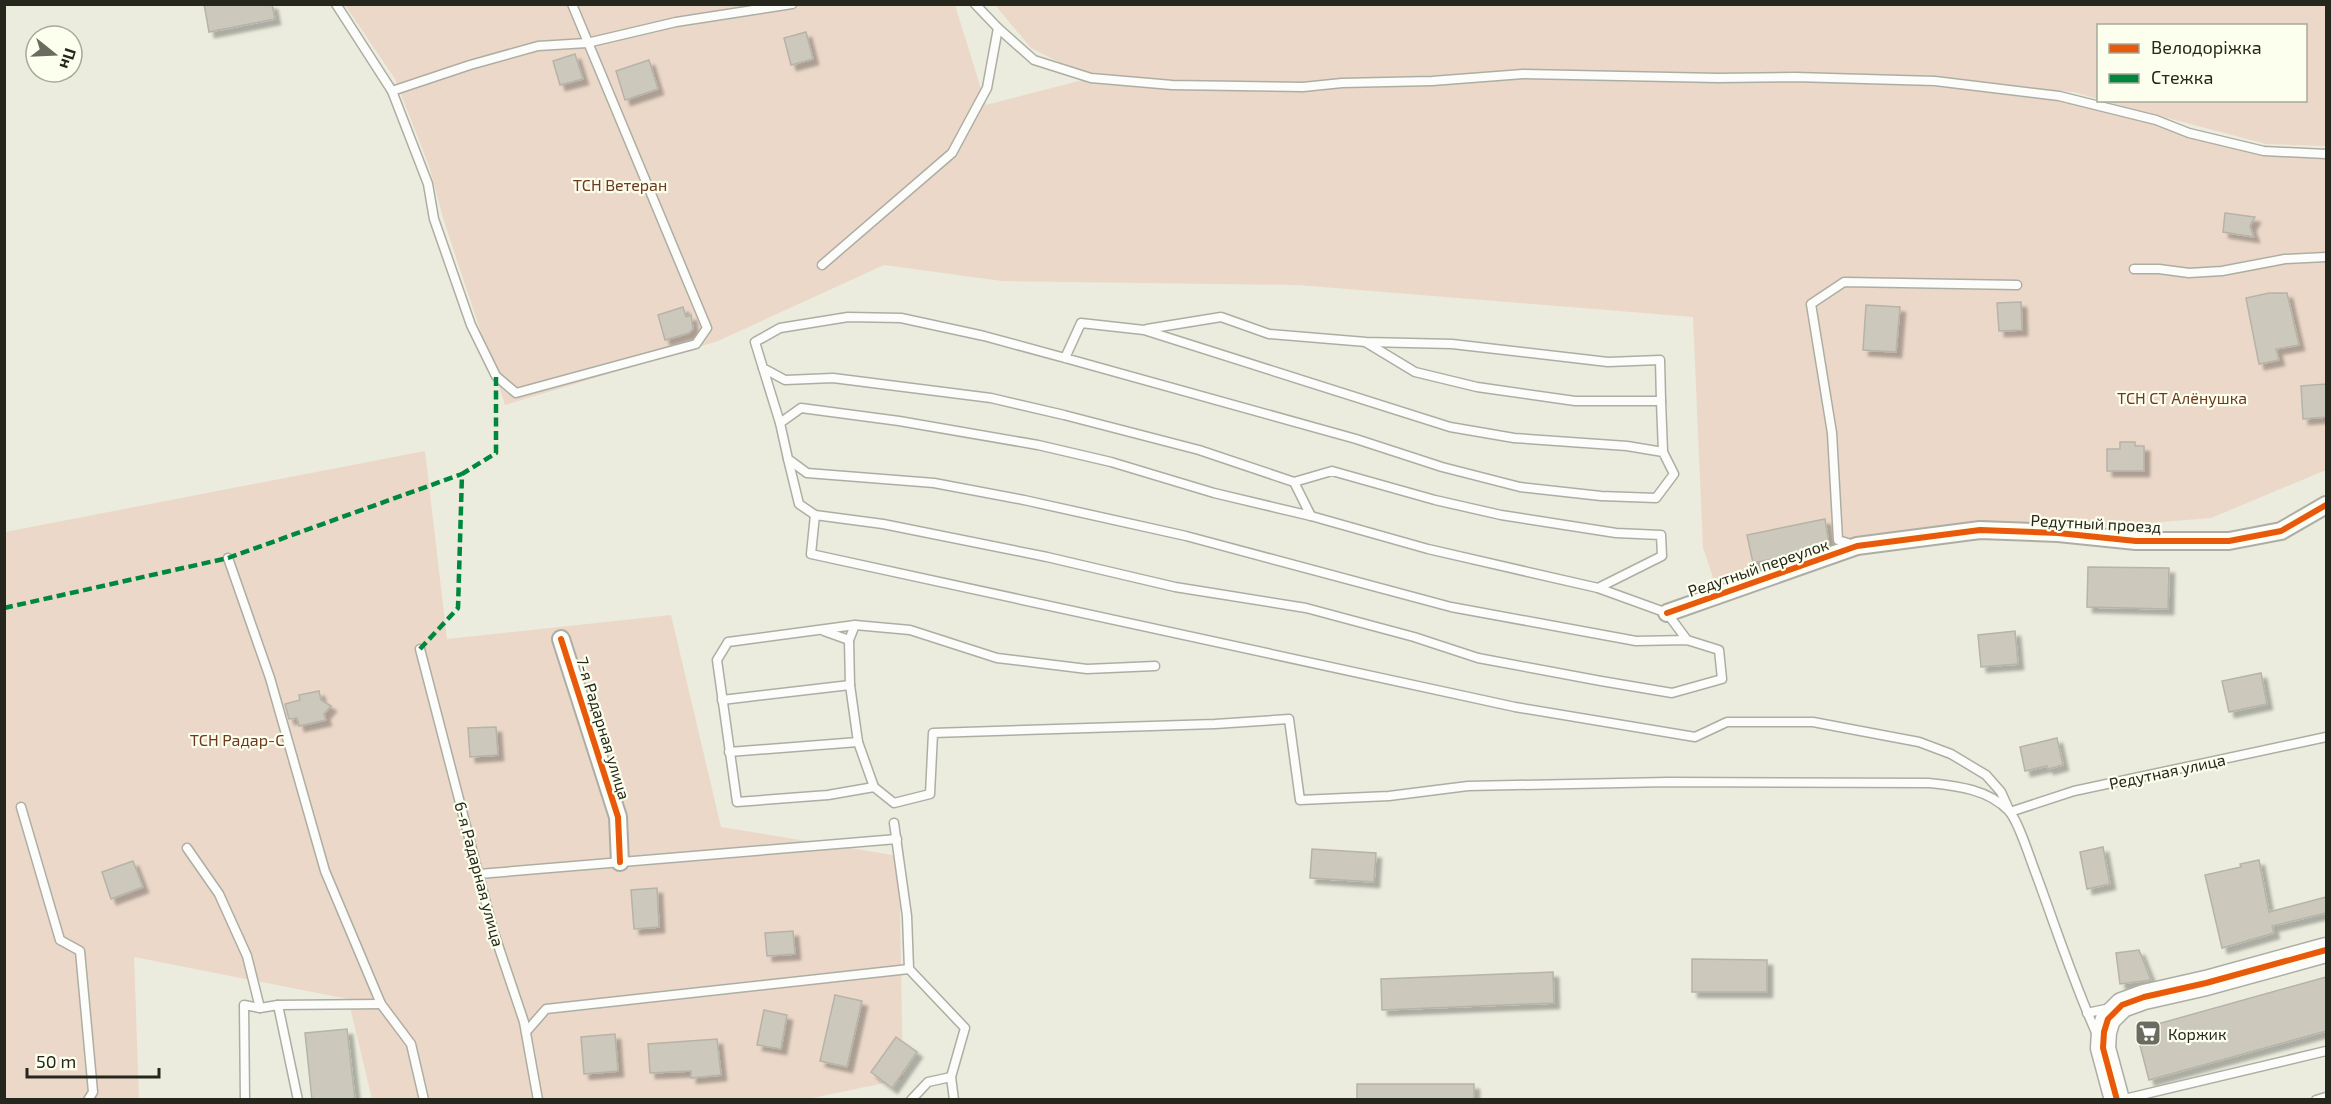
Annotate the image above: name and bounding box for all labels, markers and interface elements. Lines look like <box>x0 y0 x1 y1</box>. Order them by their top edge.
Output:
north arrow <box>24 24 84 84</box>
legend <box>2097 24 2307 102</box>
text: Велодоріжка <box>2151 36 2262 58</box>
text: Пн <box>56 46 81 72</box>
text: Стежка <box>2151 66 2213 88</box>
park label: ТСН Ветеран <box>573 175 667 194</box>
park label: ТСН СТ Алёнушка <box>2117 388 2247 408</box>
street label: Редутный проезд <box>2030 510 2162 537</box>
street label: Редутный переулок <box>1685 534 1832 601</box>
street label: 7-я Радарная улица <box>572 654 635 802</box>
park label: ТСН Радар-С <box>190 730 284 749</box>
street label: Редутная улица <box>2107 749 2227 794</box>
street label: 6-я Радарная улица <box>451 799 509 949</box>
supermarket icon: Коржик <box>2133 1018 2163 1048</box>
place label: Коржик <box>2168 1024 2227 1043</box>
scale bar <box>27 1041 159 1079</box>
text: 50 m <box>36 1050 76 1072</box>

